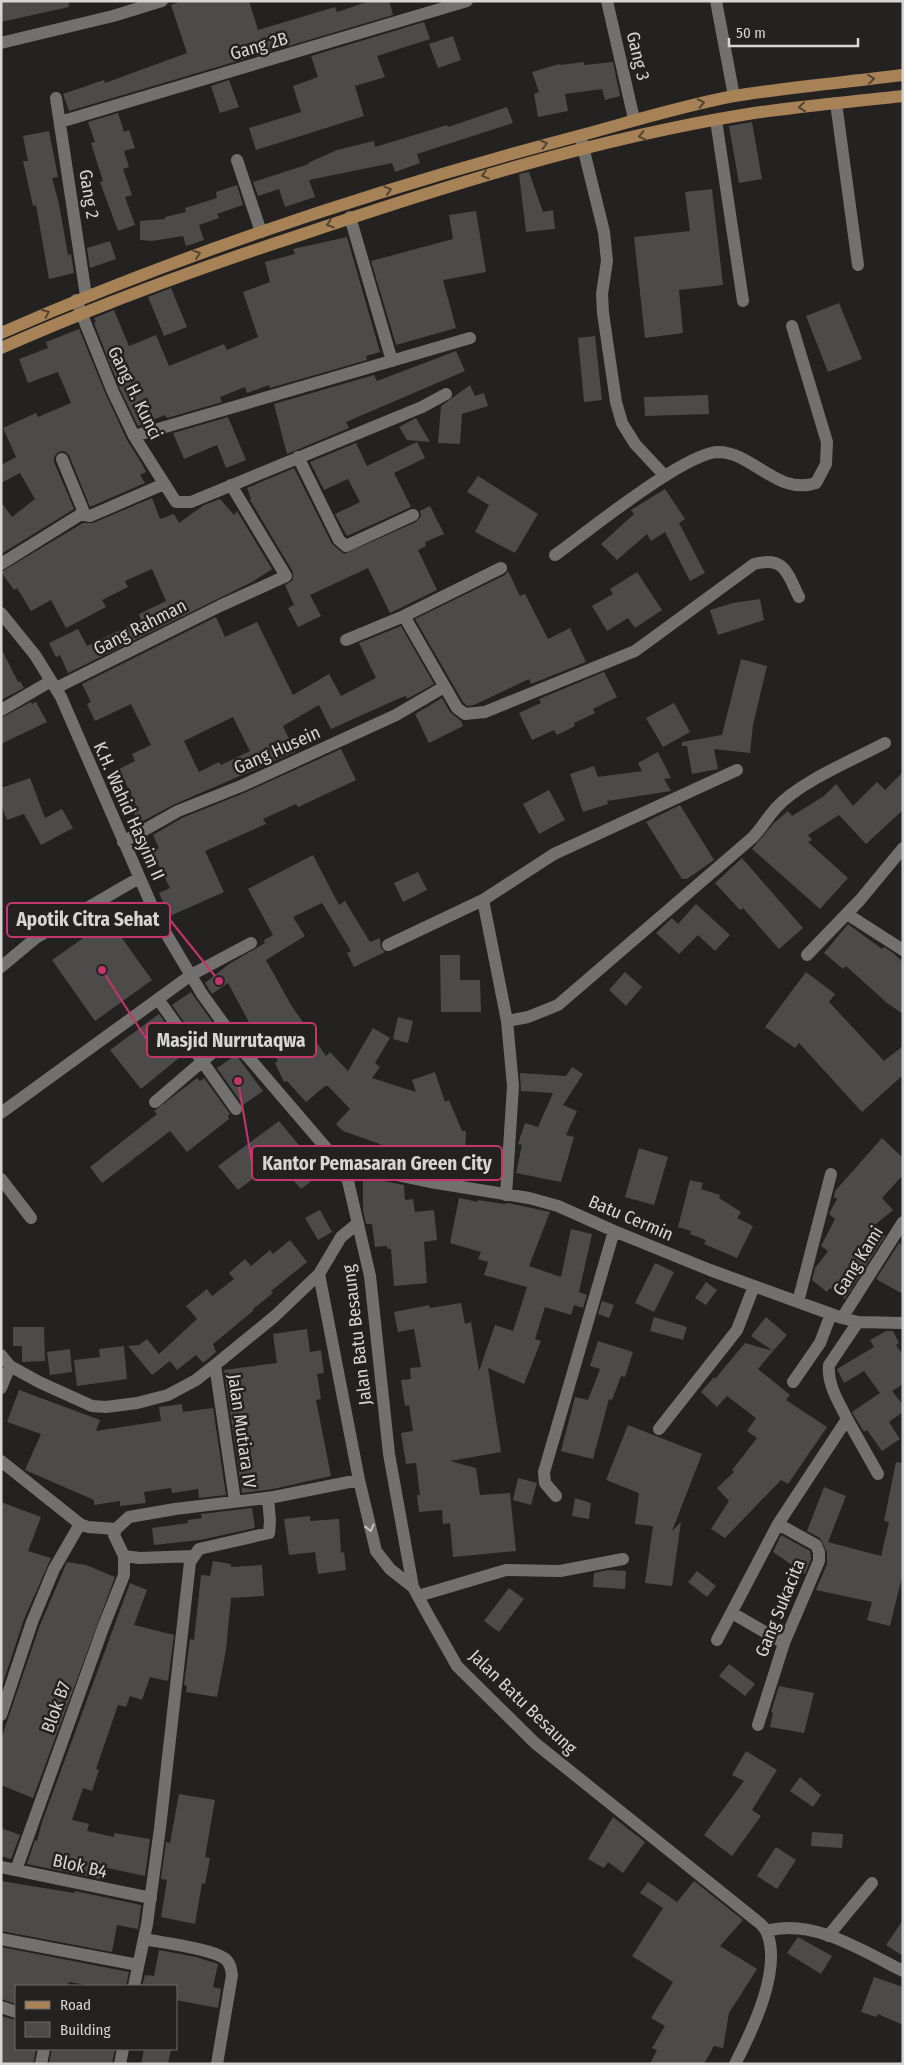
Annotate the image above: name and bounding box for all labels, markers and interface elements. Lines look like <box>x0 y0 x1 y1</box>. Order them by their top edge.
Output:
scale bar <box>729 15 858 47</box>
text: 50 m <box>736 24 766 42</box>
street label: Gang 2B <box>228 27 291 65</box>
street label: Gang 3 <box>622 29 654 83</box>
one-way arrow <box>867 74 875 85</box>
one-way arrow <box>697 99 706 109</box>
one-way arrow <box>798 101 806 112</box>
one-way arrow <box>638 130 647 140</box>
one-way arrow <box>540 139 549 150</box>
street label: Gang 2 <box>74 168 104 220</box>
one-way arrow <box>481 169 489 179</box>
one-way arrow <box>383 185 392 195</box>
one-way arrow <box>326 218 335 228</box>
one-way arrow <box>192 250 201 260</box>
one-way arrow <box>41 309 50 320</box>
street label: Gang H. Kunci <box>103 343 167 443</box>
street label: Gang Rahman <box>90 594 190 660</box>
street label: Gang Husein <box>230 721 324 779</box>
street label: K.H. Wahid Hasyim II <box>89 738 169 884</box>
callout: Apotik Citra Sehat <box>7 903 170 937</box>
text: Apotik Citra Sehat <box>16 908 160 931</box>
callout: Masjid Nurrutaqwa <box>147 1023 316 1057</box>
text: Masjid Nurrutaqwa <box>157 1029 306 1052</box>
callout: Kantor Pemasaran Green City <box>252 1146 502 1180</box>
text: Kantor Pemasaran Green City <box>262 1152 493 1175</box>
street label: Batu Cermin <box>585 1190 677 1246</box>
street label: Gang Kami <box>828 1222 888 1300</box>
street label: Jalan Batu Besaung <box>337 1263 377 1407</box>
street label: Jalan Mutiara IV <box>223 1373 261 1490</box>
one-way arrow <box>364 1523 375 1532</box>
street label: Gang Sukacita <box>750 1556 810 1660</box>
street label: Jalan Batu Besaung <box>464 1645 582 1759</box>
street label: Blok B7 <box>37 1678 75 1736</box>
street label: Blok B4 <box>51 1849 110 1883</box>
legend <box>15 1985 178 2050</box>
text: Road <box>60 1996 91 2014</box>
text: Building <box>60 2021 111 2039</box>

